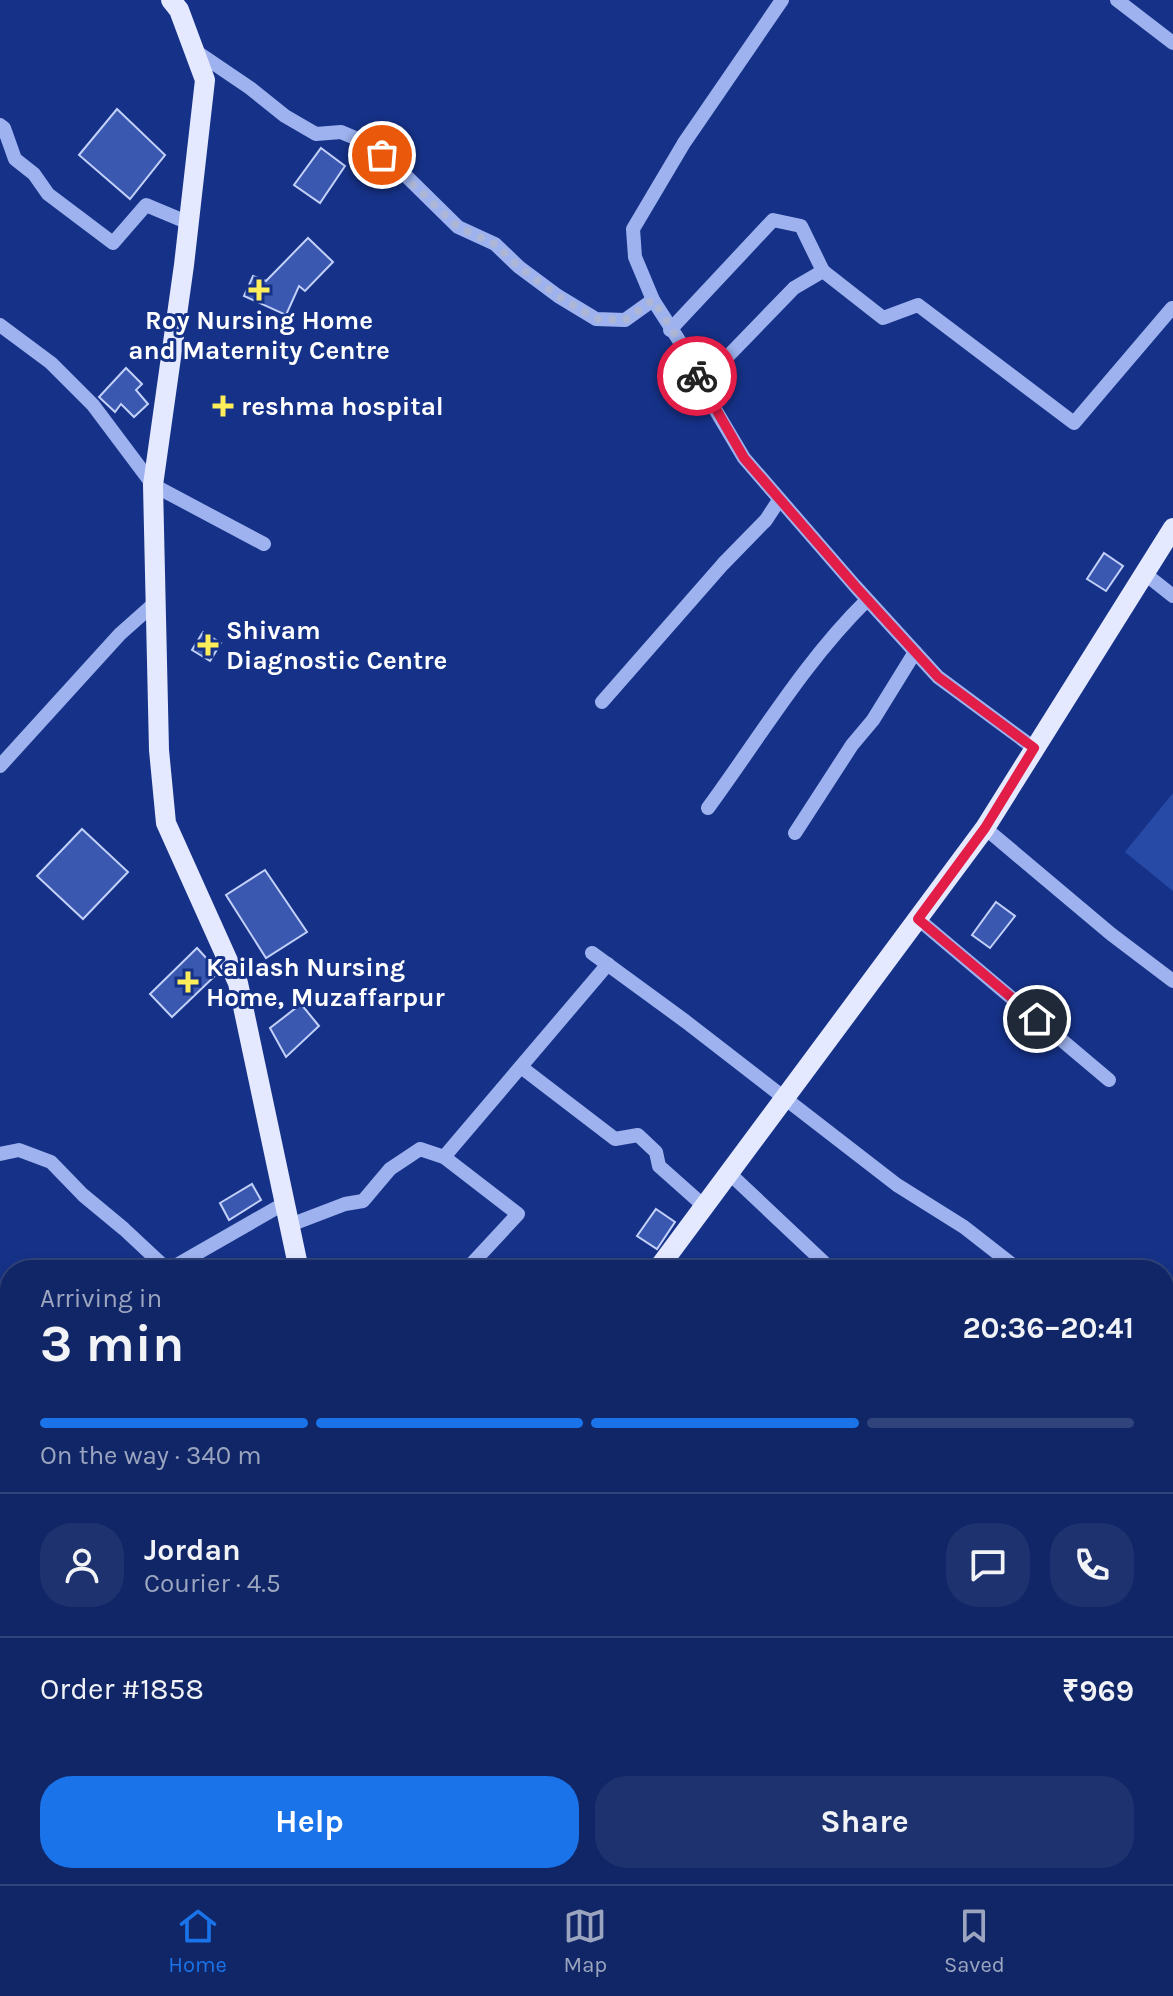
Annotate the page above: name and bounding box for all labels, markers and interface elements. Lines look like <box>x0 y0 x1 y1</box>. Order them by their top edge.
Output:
pin <box>348 121 416 189</box>
icon: bag <box>360 133 404 177</box>
marker: Roy Nursing Home and Maternity Centre <box>248 279 270 301</box>
place label: Roy Nursing Home and Maternity Centre <box>128 305 390 366</box>
courier <box>657 336 737 416</box>
icon: bike <box>675 354 719 398</box>
place label: reshma hospital <box>241 391 444 422</box>
marker: reshma hospital <box>212 395 234 417</box>
place label: Shivam Diagnostic Centre <box>226 615 447 676</box>
marker: Shivam Diagnostic Centre <box>197 634 219 656</box>
place label: Kailash Nursing Home, Muzaffarpur <box>206 952 445 1013</box>
marker: Kailash Nursing Home, Muzaffarpur <box>177 971 199 993</box>
pin <box>1003 985 1071 1053</box>
icon: home <box>1015 997 1059 1041</box>
text: Arriving in <box>40 1283 162 1314</box>
text: 20:36–20:41 <box>962 1310 1134 1346</box>
text: 3 min <box>40 1313 184 1374</box>
text: On the way · 340 m <box>40 1440 262 1471</box>
button: person <box>40 1523 124 1607</box>
button: chat <box>946 1523 1030 1607</box>
button: phone <box>1050 1523 1134 1607</box>
text: Jordan <box>144 1532 241 1568</box>
text: Courier · 4.5 <box>144 1568 281 1599</box>
text: Order #1858 <box>40 1671 204 1707</box>
text: ₹969 <box>1062 1673 1134 1709</box>
button: Help <box>40 1776 579 1868</box>
button: Share <box>595 1776 1134 1868</box>
tab: Home <box>168 1904 227 1978</box>
tab: Map <box>563 1904 607 1978</box>
tab: Saved <box>944 1904 1005 1978</box>

